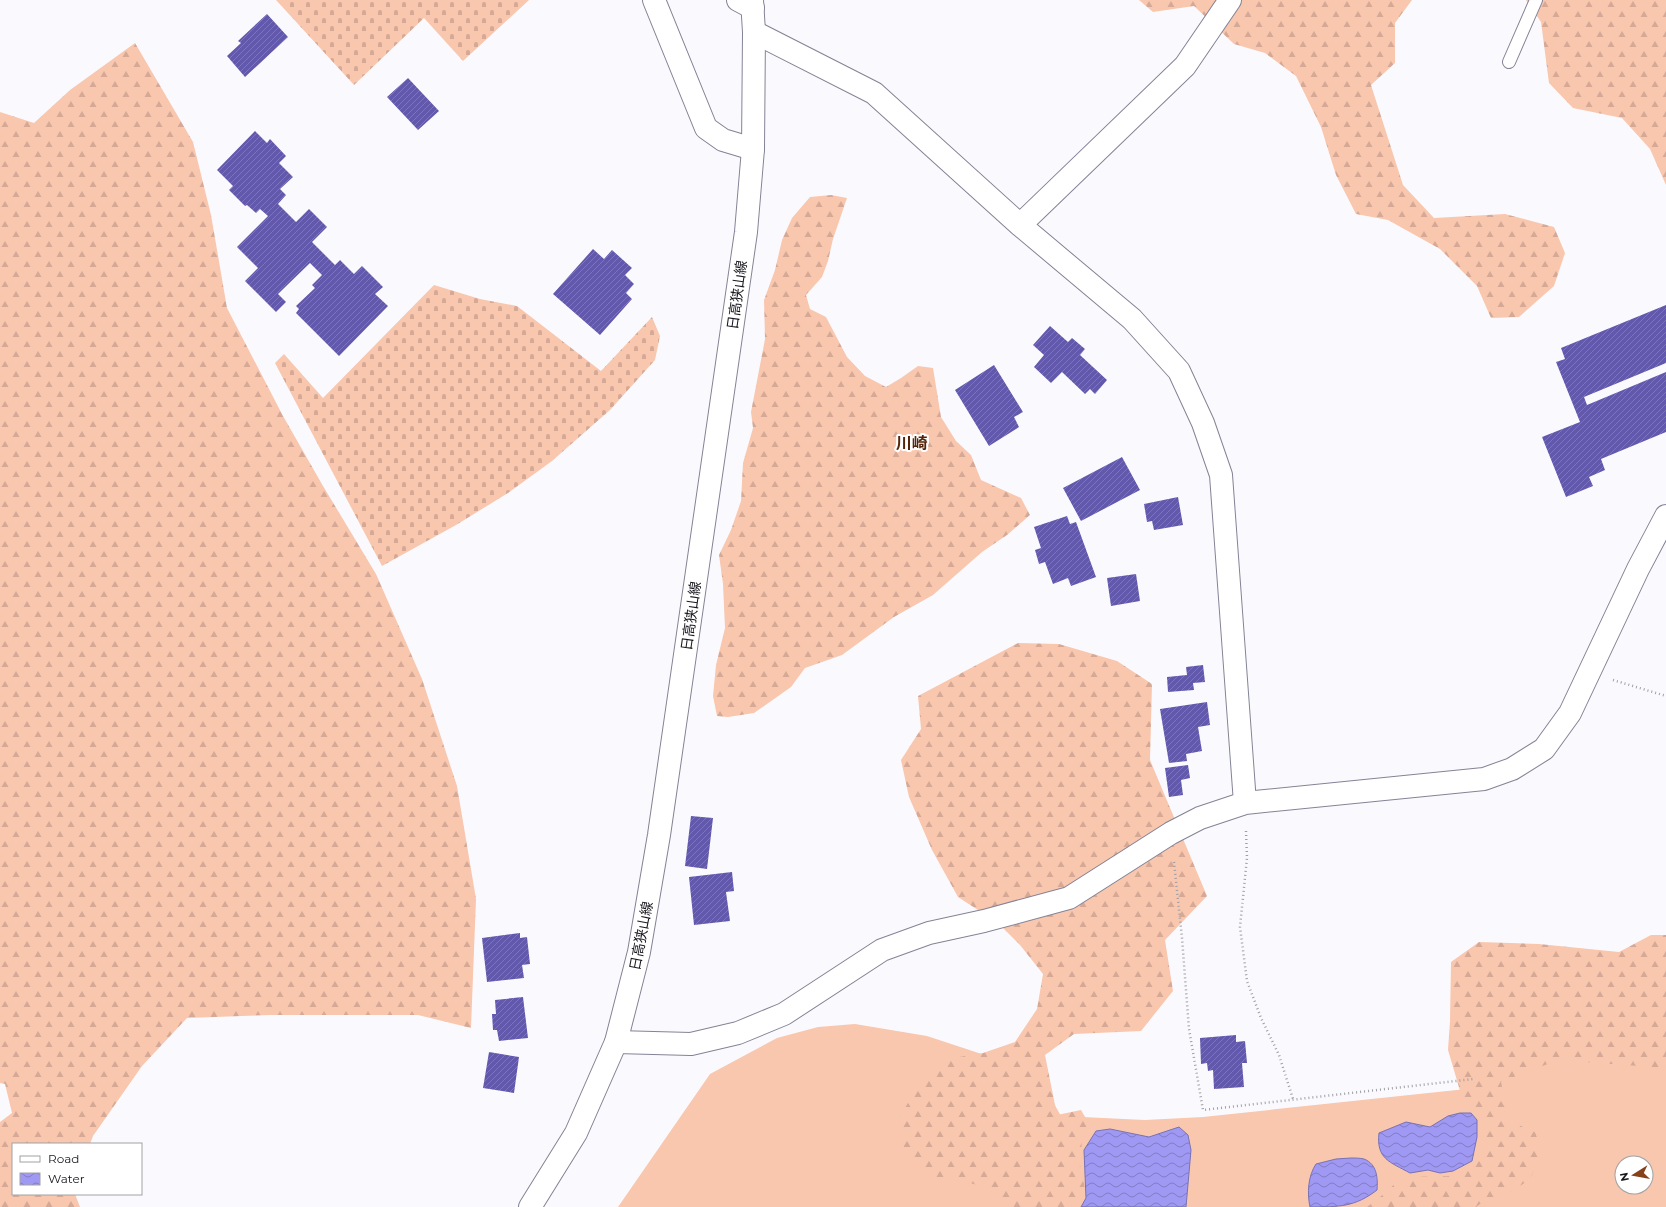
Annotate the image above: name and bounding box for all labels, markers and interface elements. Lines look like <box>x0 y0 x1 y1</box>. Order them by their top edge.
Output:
street label: 日高狭山線 <box>723 259 751 331</box>
district label: 川崎 <box>896 434 928 453</box>
street label: 日高狭山線 <box>677 580 705 652</box>
street label: 日高狭山線 <box>625 900 657 972</box>
legend <box>12 1143 142 1195</box>
text: Road <box>48 1151 79 1166</box>
north arrow <box>1614 1155 1654 1195</box>
text: Water <box>48 1171 85 1186</box>
text: N <box>1616 1171 1632 1183</box>

